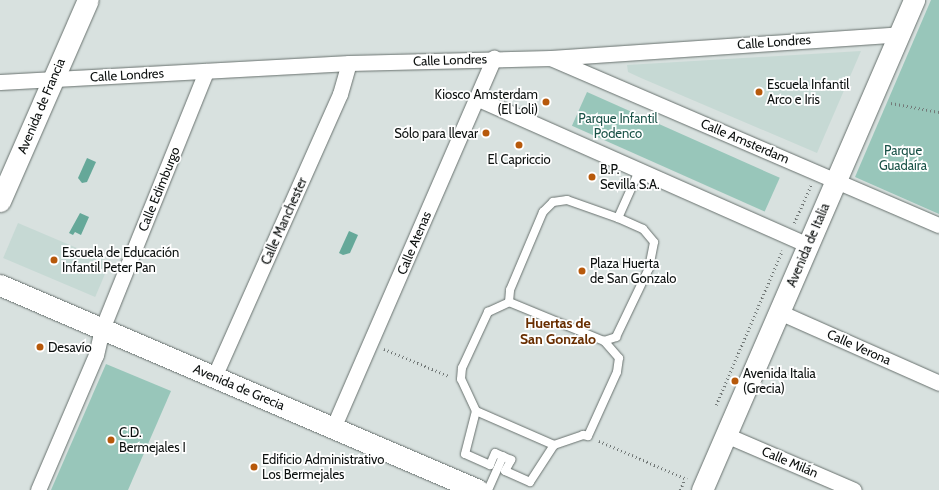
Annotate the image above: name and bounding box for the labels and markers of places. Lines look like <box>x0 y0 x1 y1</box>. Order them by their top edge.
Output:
place label: Escuela Infantil Arco e Iris <box>767 77 849 108</box>
place label: Kiosco Amsterdam (El Loli) <box>435 87 538 118</box>
marker: Escuela Infantil Arco e Iris <box>754 87 764 97</box>
marker: Kiosco Amsterdam (El Loli) <box>541 97 551 107</box>
place label: Sólo para llevar <box>394 125 478 141</box>
marker: Sólo para llevar <box>481 128 491 138</box>
marker: El Capriccio <box>514 140 524 150</box>
place label: El Capriccio <box>487 151 551 167</box>
place label: B.P. Sevilla S.A. <box>600 162 660 193</box>
marker: B.P. Sevilla S.A. <box>587 172 597 182</box>
place label: Escuela de Educación Infantil Peter Pan <box>62 245 179 276</box>
marker: Escuela de Educación Infantil Peter Pan <box>49 255 59 265</box>
place label: Plaza Huerta de San Gonzalo <box>590 256 676 287</box>
marker: Plaza Huerta de San Gonzalo <box>577 266 587 276</box>
place label: Desavío <box>48 339 92 355</box>
marker: Desavío <box>35 342 45 352</box>
place label: Avenida Italia (Grecia) <box>743 366 816 397</box>
marker: Avenida Italia (Grecia) <box>730 376 740 386</box>
place label: C.D. Bermejales I <box>119 425 186 456</box>
marker: C.D. Bermejales I <box>106 435 116 445</box>
place label: Edificio Administrativo Los Bermejales <box>262 452 384 483</box>
marker: Edificio Administrativo Los Bermejales <box>249 462 259 472</box>

